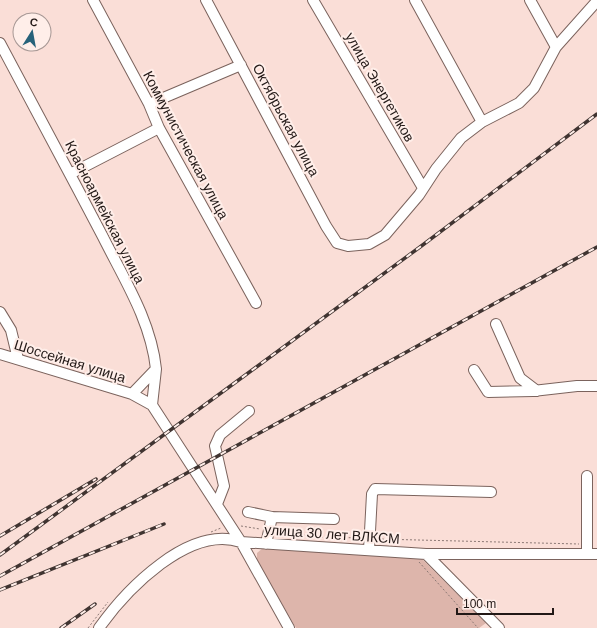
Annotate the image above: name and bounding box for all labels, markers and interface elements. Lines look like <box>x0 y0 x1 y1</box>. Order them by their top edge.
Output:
north arrow <box>12 12 52 52</box>
text: С <box>29 16 39 29</box>
street label: улица Энергетиков <box>342 29 418 145</box>
street label: Октябрьская улица <box>249 61 323 179</box>
street label: Коммунистическая улица <box>140 68 232 222</box>
street label: Красноармейская улица <box>62 138 148 286</box>
street label: Шоссейная улица <box>12 336 128 386</box>
street label: улица 30 лет ВЛКСМ <box>264 521 400 547</box>
scale bar <box>457 590 553 616</box>
text: 100 m <box>463 597 496 611</box>

